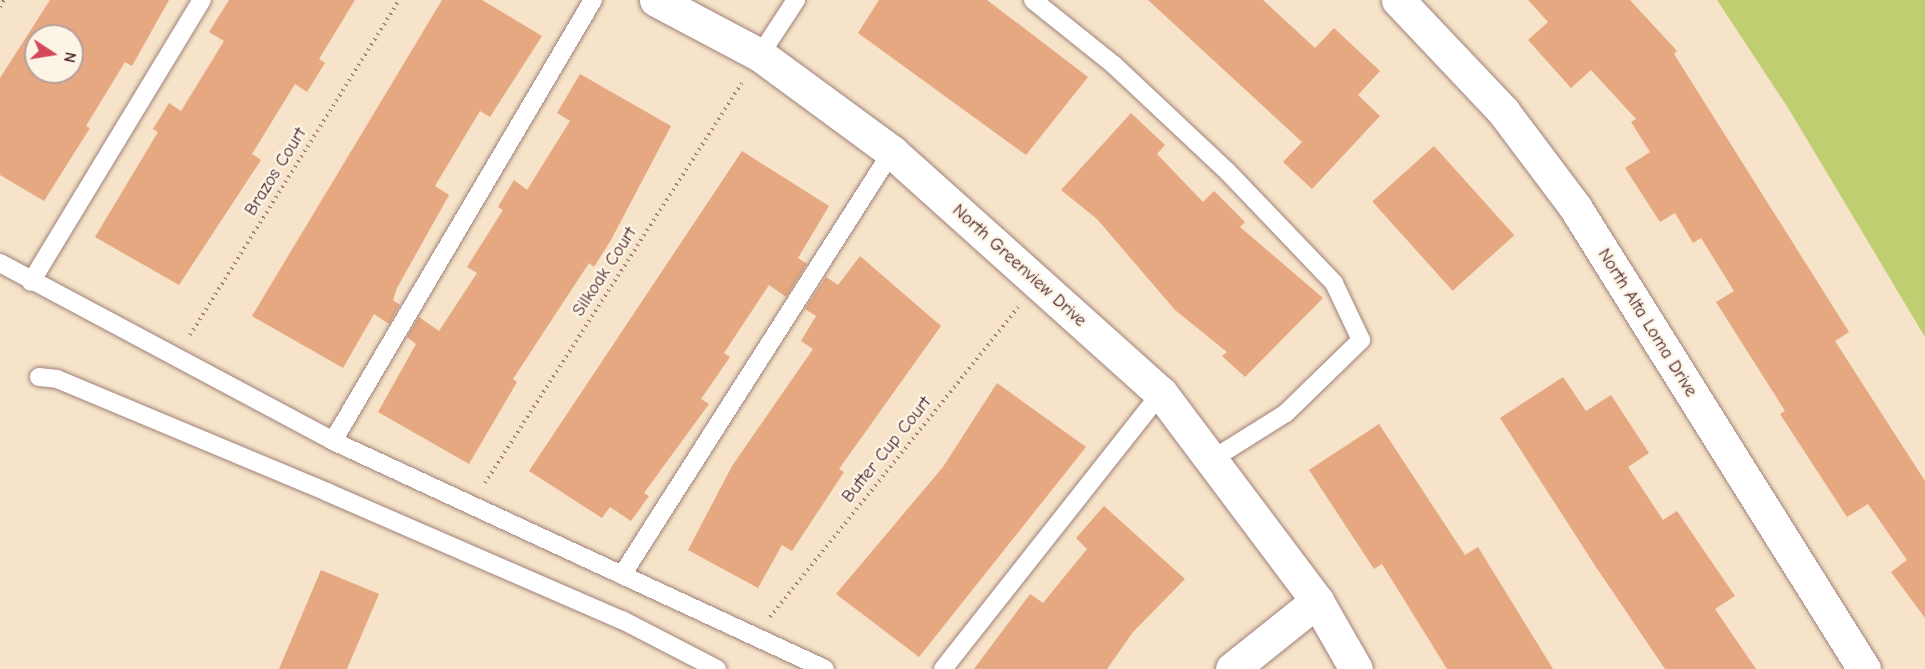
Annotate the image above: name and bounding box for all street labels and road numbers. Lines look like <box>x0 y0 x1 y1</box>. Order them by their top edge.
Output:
street label: Brazos Court <box>240 124 312 220</box>
street label: North Greenview Drive <box>947 200 1091 332</box>
street label: Silkoak Court <box>568 223 642 321</box>
street label: North Alta Loma Drive <box>1593 245 1701 401</box>
street label: Butter Cup Court <box>838 393 936 507</box>

